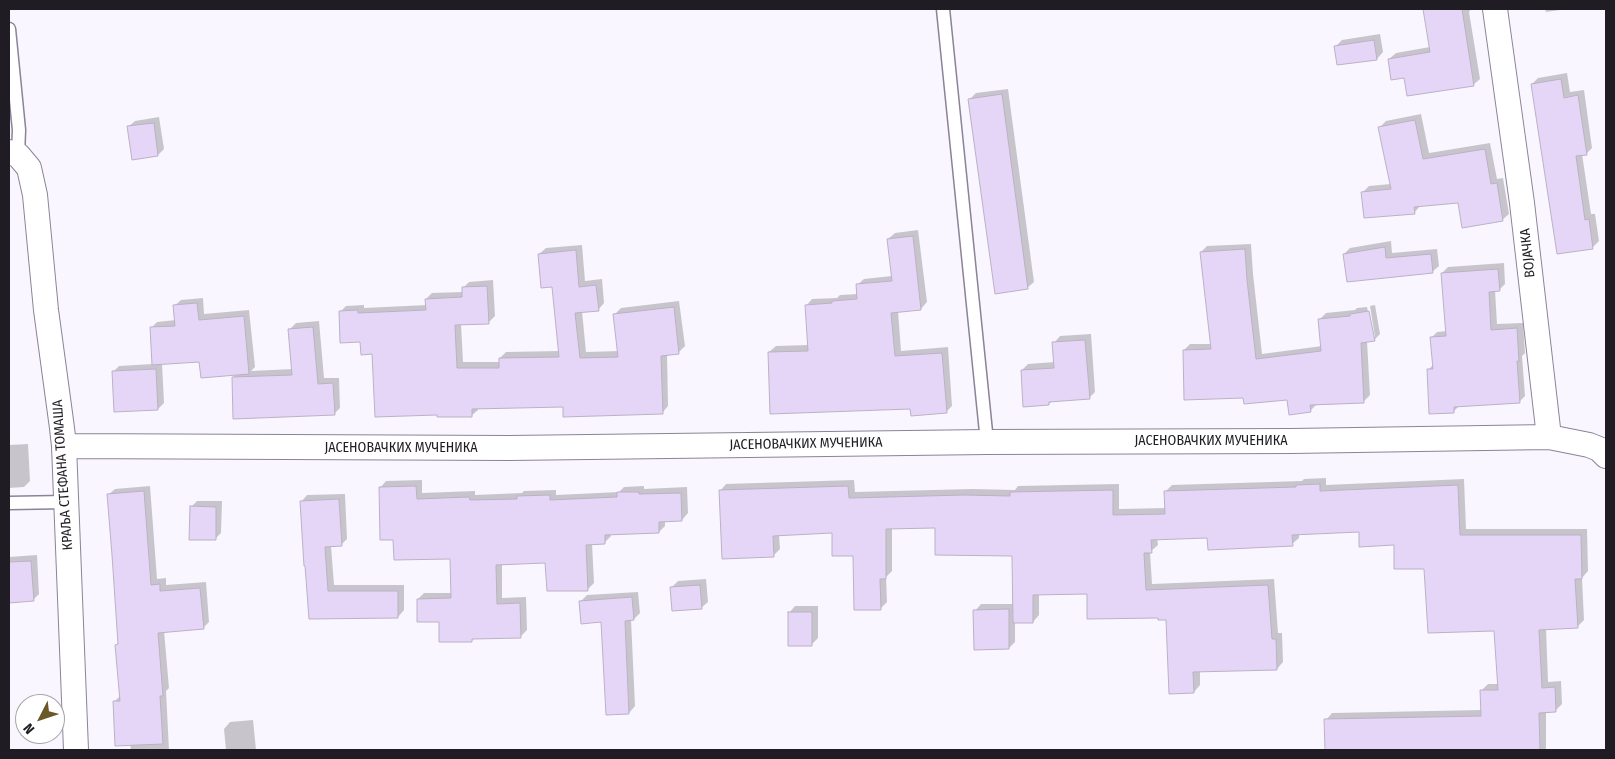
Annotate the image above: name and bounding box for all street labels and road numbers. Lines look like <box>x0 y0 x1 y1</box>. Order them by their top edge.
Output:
street label: ВОЈАЧКА <box>1517 227 1539 279</box>
street label: КРАЉА СТЕФАНА ТОМАША <box>49 399 77 551</box>
street label: ЈАСЕНОВАЧКИХ МУЧЕНИКА <box>1134 433 1288 449</box>
street label: ЈАСЕНОВАЧКИХ МУЧЕНИКА <box>729 434 883 454</box>
street label: ЈАСЕНОВАЧКИХ МУЧЕНИКА <box>324 440 478 456</box>

